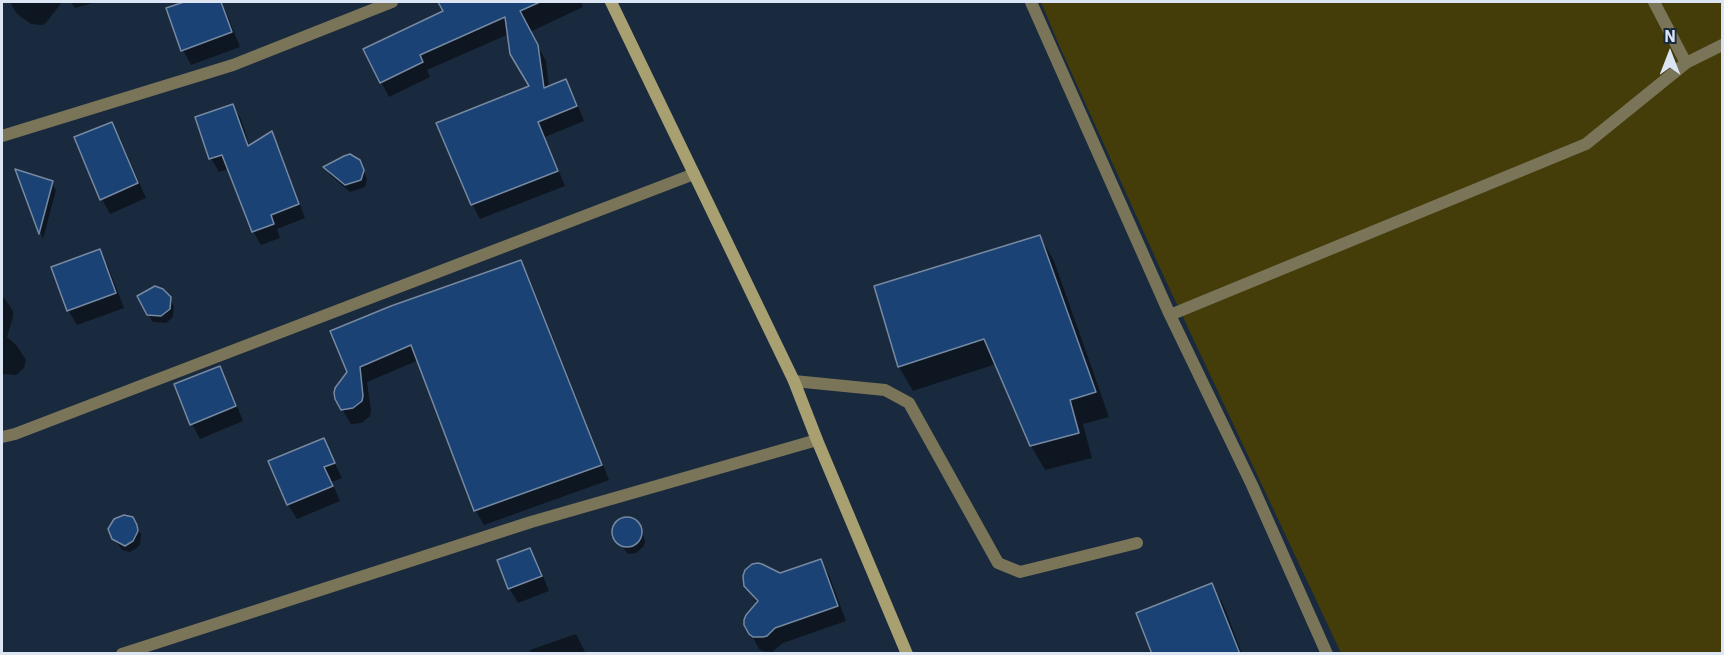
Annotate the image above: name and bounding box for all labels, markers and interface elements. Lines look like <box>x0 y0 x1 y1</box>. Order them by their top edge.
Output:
north arrow <box>1640 24 1700 84</box>
text: N <box>1664 26 1676 46</box>

